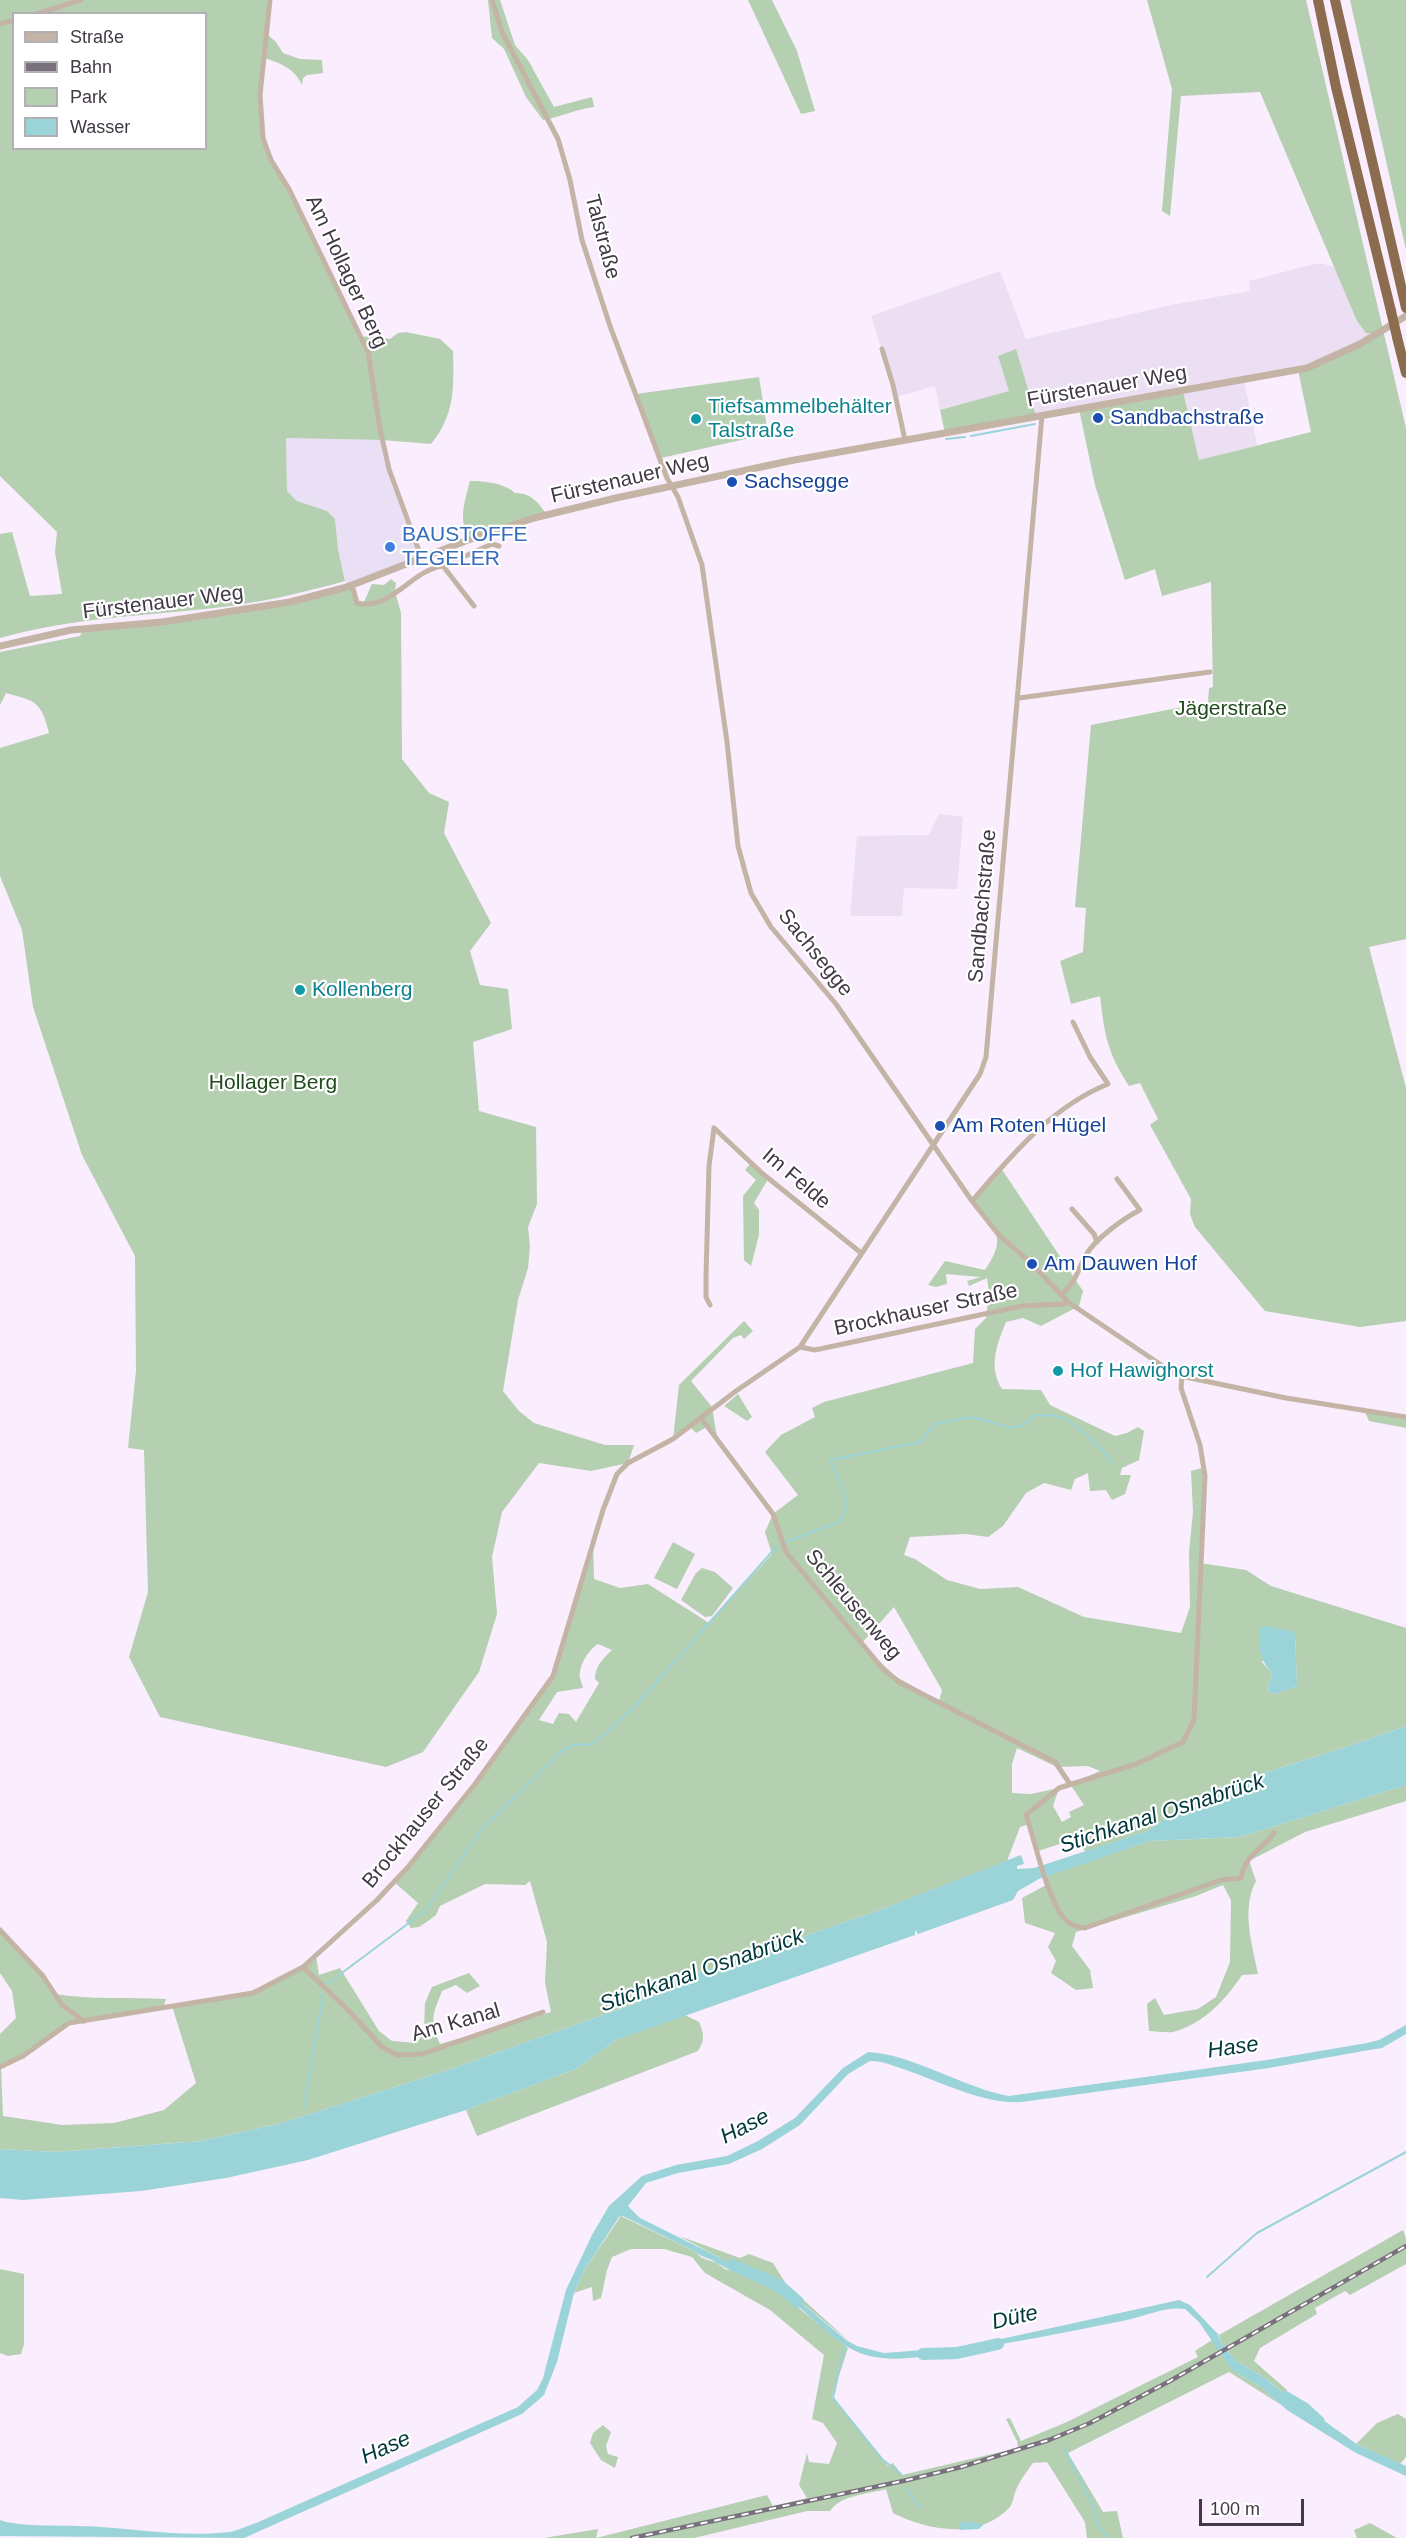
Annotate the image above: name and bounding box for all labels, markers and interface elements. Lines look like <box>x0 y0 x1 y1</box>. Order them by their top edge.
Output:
legend <box>12 12 207 150</box>
text: Straße <box>70 27 124 47</box>
text: Bahn <box>70 57 112 77</box>
text: Park <box>70 87 107 107</box>
text: Wasser <box>70 117 130 137</box>
street label: Am Hollager Berg <box>300 192 392 352</box>
street label: Talstraße <box>579 192 625 282</box>
street label: Fürstenauer Weg <box>1025 361 1189 413</box>
place label: Tiefsammelbehälter Talstraße <box>708 394 892 444</box>
place label: Sandbachstraße <box>1110 405 1264 431</box>
marker: Sandbachstraße <box>1091 411 1105 425</box>
marker: Tiefsammelbehälter Talstraße <box>689 412 703 426</box>
street label: Fürstenauer Weg <box>548 449 712 509</box>
place label: Sachsegge <box>744 469 849 495</box>
marker: Sachsegge <box>725 475 739 489</box>
place label: BAUSTOFFE TEGELER <box>402 522 528 572</box>
marker: BAUSTOFFE TEGELER <box>383 540 397 554</box>
street label: Fürstenauer Weg <box>81 581 245 625</box>
park label: Jägerstraße <box>1175 696 1287 722</box>
street label: Sandbachstraße <box>964 828 1002 984</box>
street label: Sachsegge <box>772 904 858 1002</box>
place label: Kollenberg <box>312 977 412 1003</box>
marker: Kollenberg <box>293 983 307 997</box>
park label: Hollager Berg <box>209 1070 337 1096</box>
place label: Am Roten Hügel <box>952 1113 1106 1139</box>
marker: Am Roten Hügel <box>933 1119 947 1133</box>
street label: Im Felde <box>757 1143 835 1215</box>
place label: Am Dauwen Hof <box>1044 1251 1197 1277</box>
marker: Am Dauwen Hof <box>1025 1257 1039 1271</box>
street label: Brockhauser Straße <box>832 1278 1020 1342</box>
place label: Hof Hawighorst <box>1070 1358 1214 1384</box>
marker: Hof Hawighorst <box>1051 1364 1065 1378</box>
street label: Schleusenweg <box>799 1545 907 1665</box>
street label: Brockhauser Straße <box>357 1733 495 1893</box>
water label: Stichkanal Osnabrück <box>1056 1768 1268 1860</box>
water label: Stichkanal Osnabrück <box>597 1924 807 2018</box>
street label: Am Kanal <box>409 1998 503 2048</box>
water label: Hase <box>1206 2031 1260 2065</box>
water label: Hase <box>716 2104 774 2150</box>
water label: Düte <box>989 2300 1041 2336</box>
water label: Hase <box>357 2425 415 2471</box>
scale bar <box>1202 2487 1307 2525</box>
text: 100 m <box>1210 2499 1260 2519</box>

